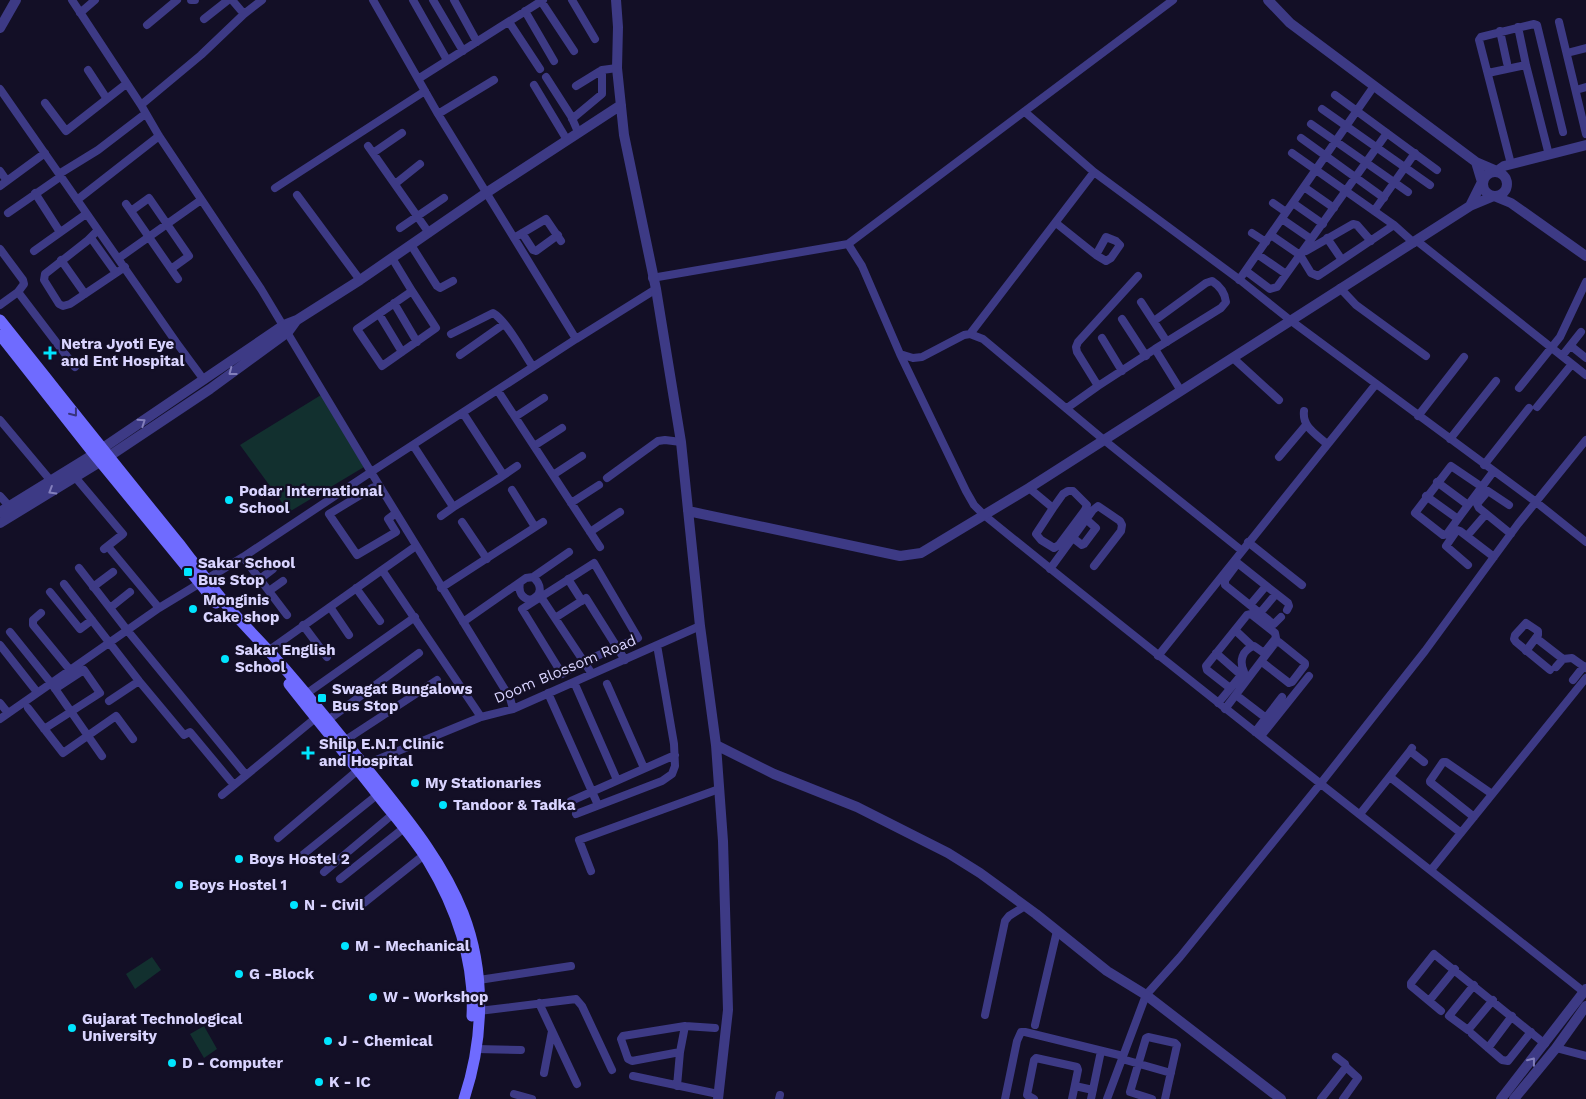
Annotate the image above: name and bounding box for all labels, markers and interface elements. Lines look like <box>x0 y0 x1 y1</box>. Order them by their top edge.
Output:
place label: Netra Jyoti Eye and Ent Hospital <box>61 335 184 370</box>
marker: Netra Jyoti Eye and Ent Hospital <box>43 346 57 360</box>
one-way arrow <box>229 367 238 375</box>
one-way arrow <box>68 407 76 416</box>
one-way arrow <box>137 419 146 428</box>
place label: Podar International School <box>239 482 383 517</box>
one-way arrow <box>49 484 58 494</box>
marker: Podar International School <box>223 494 235 506</box>
place label: Sakar School Bus Stop <box>198 554 295 589</box>
marker: Sakar School Bus Stop <box>182 566 194 578</box>
place label: Monginis Cake shop <box>203 591 280 626</box>
marker: Monginis Cake shop <box>187 603 199 615</box>
street label: Doom Blossom Road <box>491 631 639 707</box>
place label: Sakar English School <box>235 641 336 676</box>
marker: Sakar English School <box>219 653 231 665</box>
place label: Swagat Bungalows Bus Stop <box>332 680 473 715</box>
marker: Swagat Bungalows Bus Stop <box>316 692 328 704</box>
place label: Shilp E.N.T Clinic and Hospital <box>319 735 444 770</box>
marker: Shilp E.N.T Clinic and Hospital <box>301 746 315 760</box>
place label: My Stationaries <box>425 774 541 792</box>
marker: My Stationaries <box>409 777 421 789</box>
place label: Tandoor & Tadka <box>453 796 576 814</box>
marker: Tandoor & Tadka <box>437 799 449 811</box>
place label: Boys Hostel 2 <box>249 850 350 868</box>
marker: Boys Hostel 2 <box>233 853 245 865</box>
place label: Boys Hostel 1 <box>189 876 287 894</box>
marker: Boys Hostel 1 <box>173 879 185 891</box>
place label: N - Civil <box>304 896 364 914</box>
marker: N - Civil <box>288 899 300 911</box>
place label: M - Mechanical <box>355 937 470 955</box>
marker: M - Mechanical <box>339 940 351 952</box>
place label: G -Block <box>249 965 315 983</box>
marker: G -Block <box>233 968 245 980</box>
place label: W - Workshop <box>383 988 488 1006</box>
marker: W - Workshop <box>367 991 379 1003</box>
place label: Gujarat Technological University <box>82 1010 242 1045</box>
marker: Gujarat Technological University <box>66 1022 78 1034</box>
place label: J - Chemical <box>338 1032 433 1050</box>
marker: J - Chemical <box>322 1035 334 1047</box>
place label: D - Computer <box>182 1054 284 1072</box>
marker: D - Computer <box>166 1057 178 1069</box>
one-way arrow <box>1526 1058 1534 1067</box>
place label: K - IC <box>329 1073 371 1091</box>
marker: K - IC <box>313 1076 325 1088</box>

